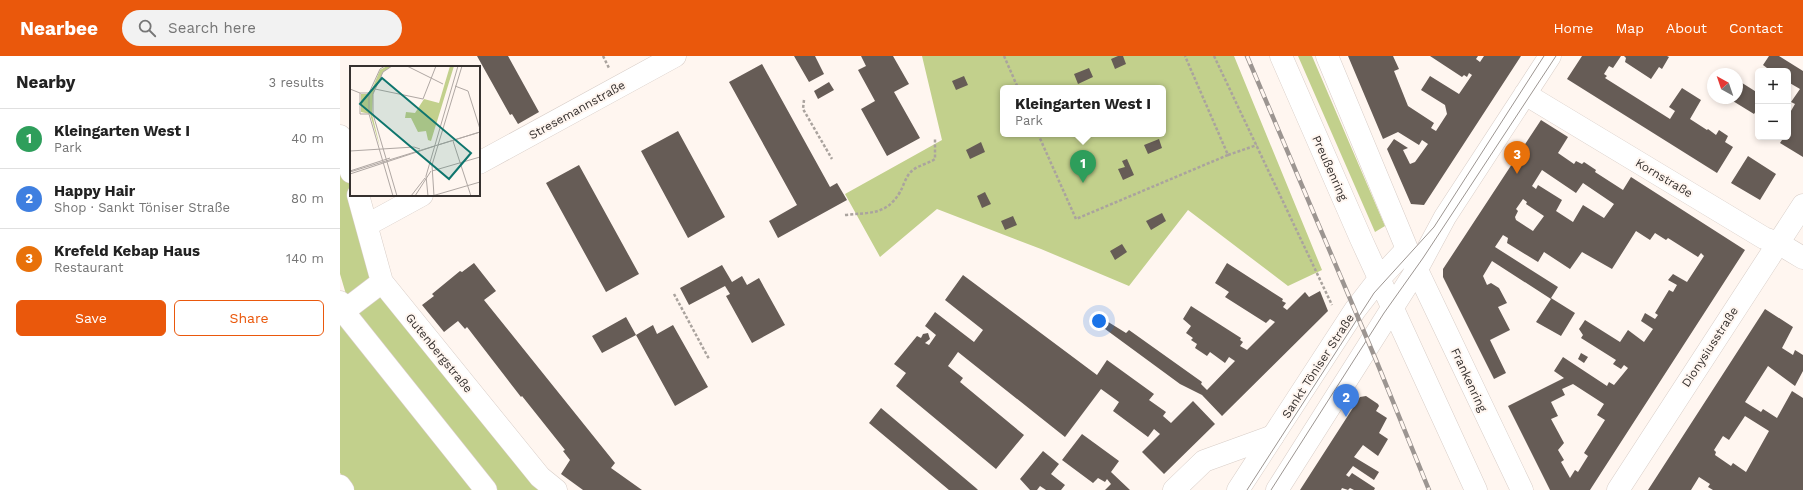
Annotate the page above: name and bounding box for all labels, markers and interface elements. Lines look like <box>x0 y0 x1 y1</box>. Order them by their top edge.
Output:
search box <box>122 10 402 46</box>
text: Nearbee <box>20 17 98 40</box>
icon: search <box>136 17 158 39</box>
text: Search here <box>168 19 256 37</box>
text: Home <box>1553 20 1593 36</box>
text: Map <box>1615 20 1644 36</box>
text: About <box>1666 20 1707 36</box>
text: Contact <box>1729 20 1783 36</box>
inset map <box>350 66 480 196</box>
north arrow <box>1707 68 1743 104</box>
map controls <box>1755 68 1791 140</box>
button: + <box>1755 68 1791 104</box>
text: Nearby <box>16 72 75 92</box>
text: 3 results <box>269 75 324 90</box>
street label: Stresemannstraße <box>526 78 628 142</box>
popup <box>1000 85 1166 137</box>
text: Kleingarten West I <box>1015 95 1151 113</box>
button: − <box>1755 104 1791 140</box>
text: Park <box>1015 113 1043 128</box>
text: Kleingarten West I <box>54 122 190 140</box>
text: 1 <box>26 131 32 146</box>
text: 40 m <box>291 131 324 146</box>
street label: Preußenring <box>1309 133 1351 203</box>
text: Park <box>54 140 82 155</box>
pin: 3 <box>1504 141 1530 174</box>
pin: 1 <box>1070 150 1096 183</box>
street label: Kornstraße <box>1633 155 1695 201</box>
text: Happy Hair <box>54 182 135 200</box>
text: 2 <box>25 191 33 206</box>
text: 80 m <box>291 191 324 206</box>
text: Shop · Sankt Töniser Straße <box>54 200 230 215</box>
text: Krefeld Kebap Haus <box>54 242 200 260</box>
text: 3 <box>25 251 33 266</box>
text: 140 m <box>286 251 324 266</box>
text: Restaurant <box>54 260 124 275</box>
button: Save <box>16 300 166 336</box>
button: Share <box>174 300 324 336</box>
street label: Dionysiusstraße <box>1679 304 1741 390</box>
street label: Gutenbergstraße <box>403 310 475 396</box>
your location <box>1089 311 1109 331</box>
street label: Sankt Töniser Straße <box>1279 311 1357 421</box>
street label: Frankenring <box>1448 346 1490 415</box>
pin: 2 <box>1333 384 1359 417</box>

